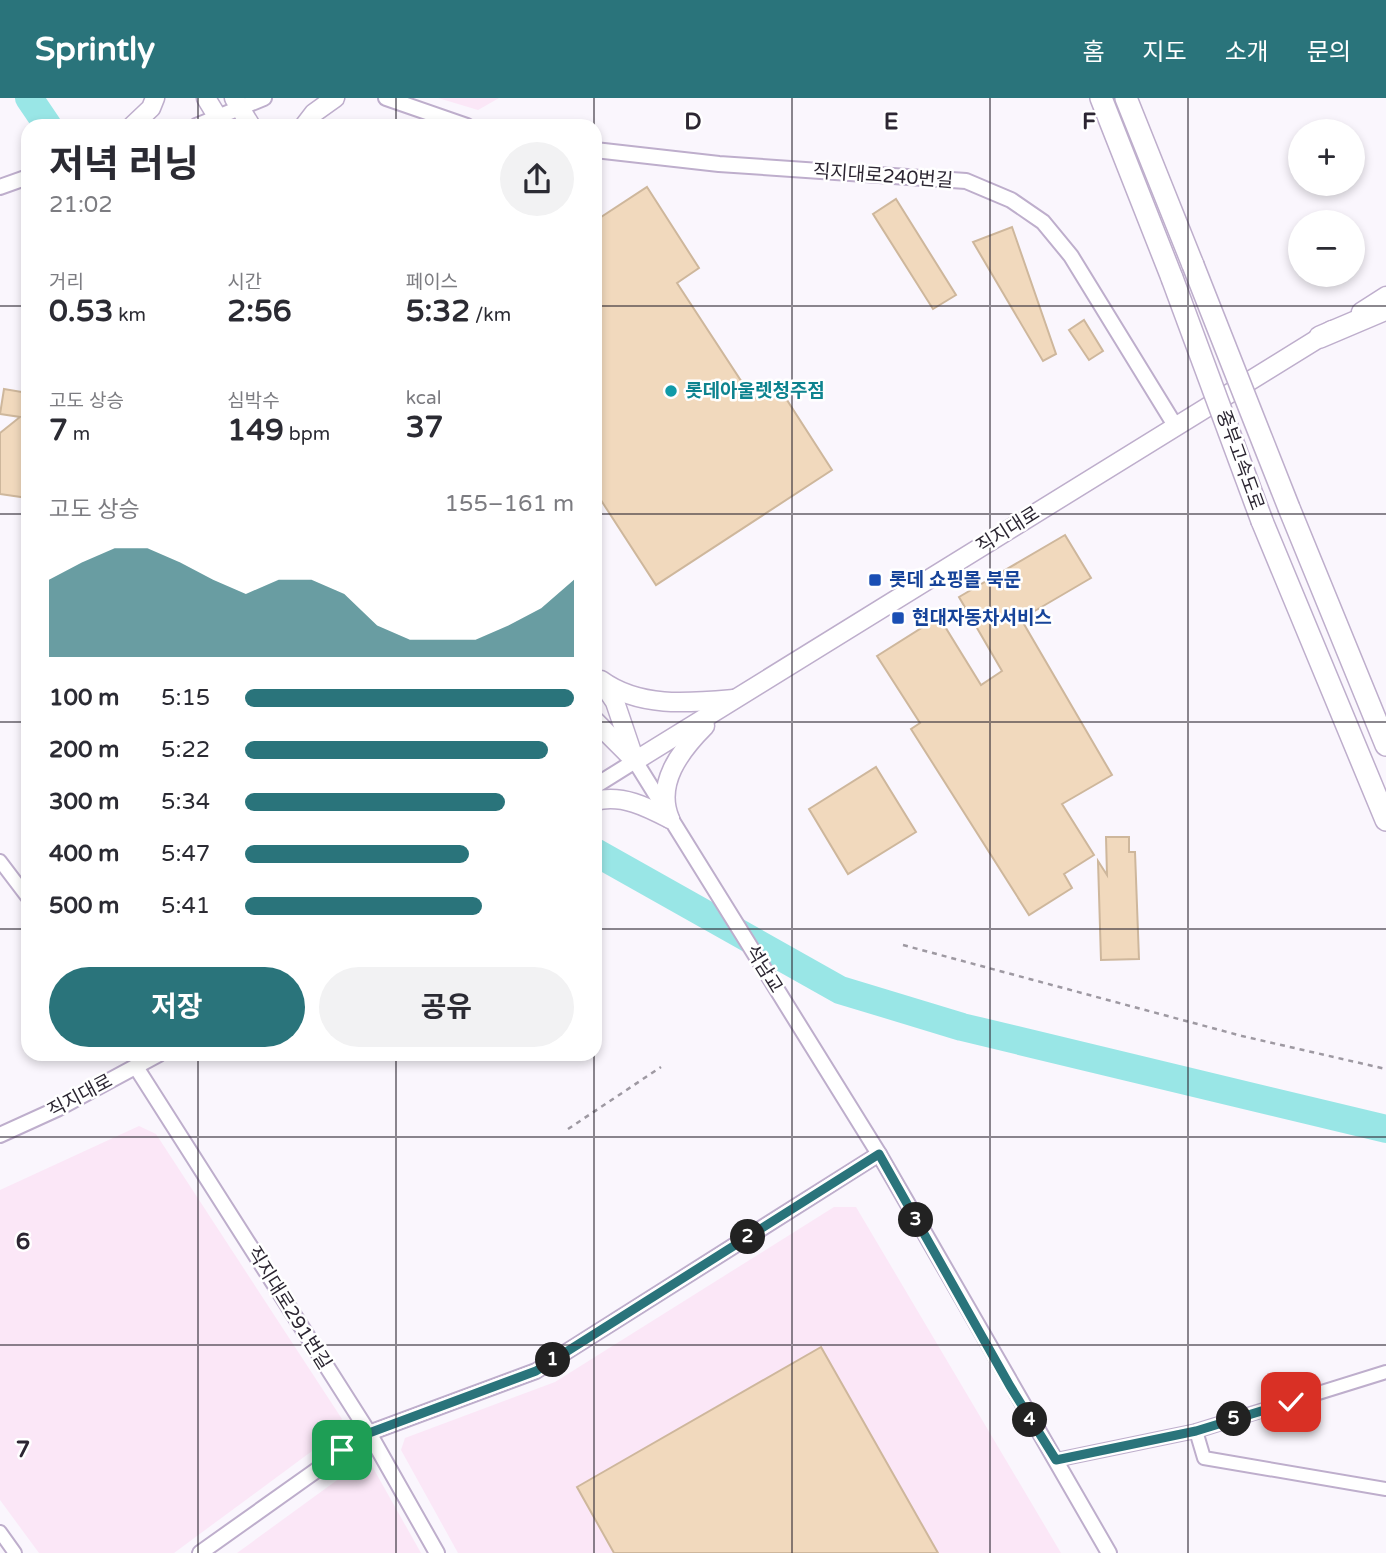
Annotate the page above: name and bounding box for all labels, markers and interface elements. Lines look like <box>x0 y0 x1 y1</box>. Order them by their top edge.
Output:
text: Sprintly <box>35 30 155 69</box>
text: 홈 <box>1082 38 1104 67</box>
text: 지도 <box>1142 38 1187 67</box>
text: 소개 <box>1225 38 1269 67</box>
text: 문의 <box>1307 38 1351 67</box>
text: D <box>684 108 702 136</box>
text: E <box>884 108 898 136</box>
text: F <box>1082 108 1096 136</box>
map controls <box>1288 119 1365 287</box>
button: + <box>1288 119 1365 196</box>
text: 저녁 러닝 <box>49 142 199 188</box>
button: share <box>500 142 574 216</box>
street label: 직지대로240번길 <box>812 160 954 192</box>
text: 21:02 <box>49 191 113 219</box>
button: − <box>1288 210 1365 287</box>
text: 거리 <box>49 271 84 293</box>
text: 시간 <box>227 271 262 293</box>
text: 페이스 <box>406 271 458 293</box>
text: 0.53 <box>49 293 113 330</box>
text: 2:56 <box>227 293 292 330</box>
text: 5:32 <box>406 293 470 330</box>
text: km <box>113 304 146 326</box>
text: /km <box>470 304 511 326</box>
place label: 롯데아울렛청주점 <box>685 380 825 402</box>
marker: 롯데아울렛청주점 <box>663 383 679 399</box>
text: kcal <box>406 387 441 409</box>
text: 고도 상승 <box>49 390 124 412</box>
text: 심박수 <box>227 390 280 412</box>
street label: 중부고속도로 <box>1212 407 1268 513</box>
text: 37 <box>406 409 443 446</box>
text: 7 <box>49 412 68 449</box>
text: 149 <box>227 412 284 449</box>
text: m <box>68 423 90 445</box>
text: bpm <box>284 423 330 445</box>
text: 155–161 m <box>445 490 574 518</box>
text: 고도 상승 <box>49 496 140 524</box>
street label: 직지대로 <box>973 502 1043 558</box>
place label: 롯데 쇼핑몰 북문 <box>889 569 1021 591</box>
marker: 롯데 쇼핑몰 북문 <box>867 572 883 588</box>
place label: 현대자동차서비스 <box>912 607 1052 629</box>
marker: 현대자동차서비스 <box>890 610 906 626</box>
text: 100 m <box>49 684 119 712</box>
text: 5:15 <box>161 684 210 712</box>
text: 200 m <box>49 736 119 764</box>
text: 5:22 <box>161 736 210 764</box>
text: 300 m <box>49 788 119 816</box>
text: 5:34 <box>161 788 210 816</box>
text: 400 m <box>49 840 119 868</box>
text: 5:47 <box>161 840 210 868</box>
text: 500 m <box>49 892 119 920</box>
text: 5:41 <box>161 892 210 920</box>
street label: 석남교 <box>741 941 787 997</box>
button: 저장 <box>49 967 305 1047</box>
button: 공유 <box>319 967 574 1047</box>
street label: 직지대로 <box>44 1070 116 1122</box>
pin: 3 <box>898 1202 934 1238</box>
text: 3 <box>910 1208 921 1230</box>
pin: 2 <box>730 1220 766 1254</box>
text: 2 <box>742 1225 753 1247</box>
text: 6 <box>16 1228 30 1256</box>
street label: 직지대로291번길 <box>242 1243 336 1373</box>
pin: 1 <box>536 1342 570 1378</box>
text: 1 <box>547 1348 558 1370</box>
pin <box>1261 1372 1321 1432</box>
icon: check <box>1272 1383 1310 1421</box>
pin: 4 <box>1012 1402 1048 1438</box>
pin: 5 <box>1216 1402 1252 1436</box>
text: 5 <box>1228 1407 1239 1429</box>
text: 4 <box>1024 1408 1035 1430</box>
pin <box>312 1420 372 1480</box>
icon: arrive <box>323 1431 361 1469</box>
text: 7 <box>16 1436 30 1464</box>

